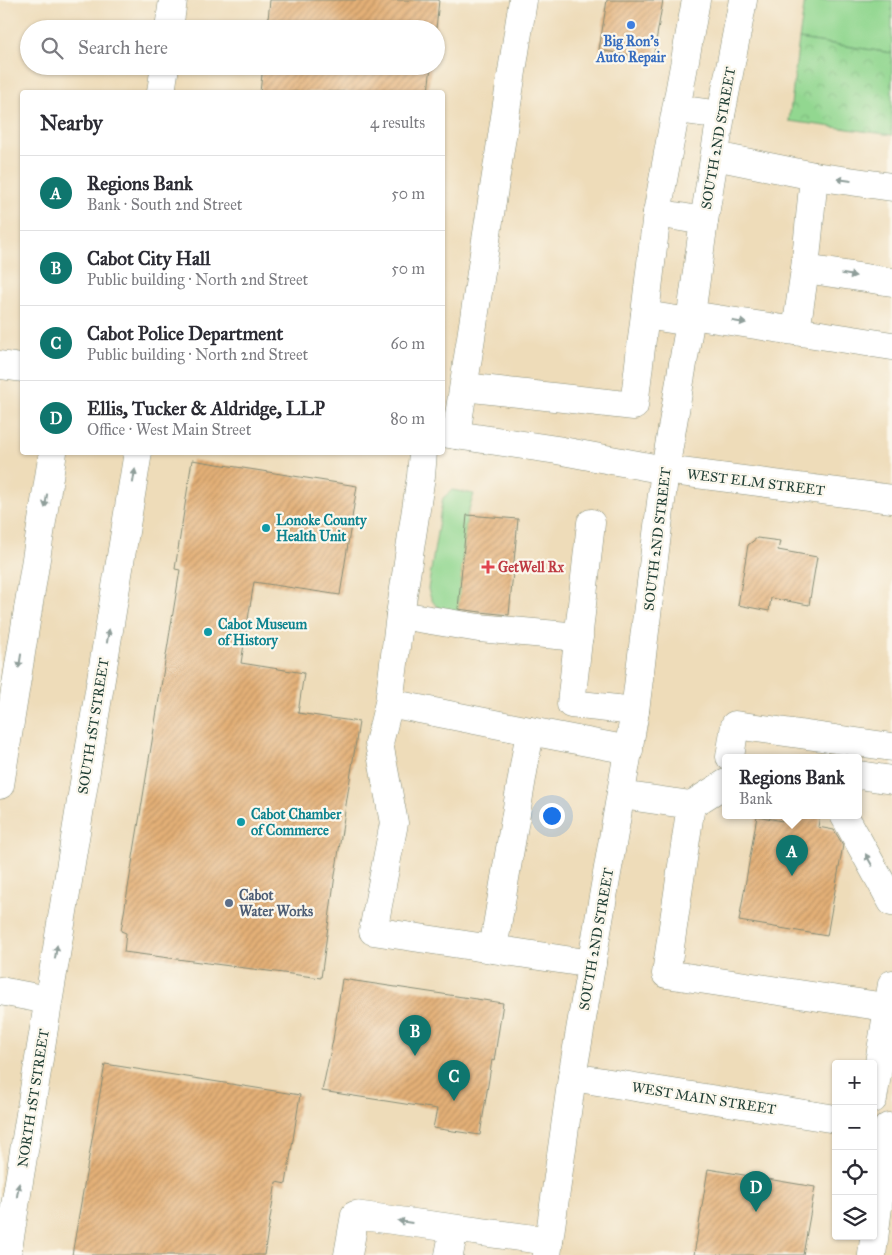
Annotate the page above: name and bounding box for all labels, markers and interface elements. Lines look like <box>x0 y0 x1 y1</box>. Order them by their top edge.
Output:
marker: Big Ron's Auto Repair <box>625 19 637 31</box>
search box <box>20 20 445 75</box>
place label: Big Ron's Auto Repair <box>595 33 666 67</box>
icon: search <box>38 34 66 62</box>
text: Search here <box>78 36 168 59</box>
street label: SOUTH 2ND STREET <box>698 65 739 211</box>
text: Nearby <box>40 110 103 136</box>
text: 4 results <box>370 113 425 132</box>
text: Regions Bank <box>87 172 193 195</box>
one-way arrow <box>835 176 851 184</box>
text: A <box>51 184 61 203</box>
text: 50 m <box>391 184 425 203</box>
text: Bank · South 2nd Street <box>87 195 243 214</box>
text: Cabot City Hall <box>87 247 210 270</box>
text: B <box>51 259 61 278</box>
text: 50 m <box>391 259 425 278</box>
text: Public building · North 2nd Street <box>87 270 308 289</box>
one-way arrow <box>841 272 857 280</box>
one-way arrow <box>731 318 747 326</box>
text: Cabot Police Department <box>87 322 283 345</box>
text: C <box>51 334 61 353</box>
text: 60 m <box>391 334 425 353</box>
text: Public building · North 2nd Street <box>87 345 308 364</box>
text: Ellis, Tucker & Aldridge, LLP <box>87 397 325 420</box>
text: D <box>50 409 62 428</box>
text: 80 m <box>390 409 425 428</box>
text: Office · West Main Street <box>87 420 251 439</box>
street label: SOUTH 2ND STREET <box>640 466 675 612</box>
street label: WEST ELM STREET <box>686 466 826 499</box>
one-way arrow <box>131 467 139 483</box>
one-way arrow <box>41 493 49 509</box>
place label: Lonoke County Health Unit <box>276 512 368 545</box>
marker: Lonoke County Health Unit <box>260 522 272 534</box>
place label: GetWell Rx <box>498 559 565 576</box>
marker: GetWell Rx <box>482 561 494 573</box>
place label: Cabot Museum of History <box>218 616 308 650</box>
marker: Cabot Museum of History <box>202 626 214 638</box>
one-way arrow <box>104 627 112 643</box>
one-way arrow <box>16 653 24 669</box>
street label: SOUTH 1ST STREET <box>74 656 113 795</box>
popup <box>722 754 862 819</box>
text: Regions Bank <box>739 766 845 789</box>
text: Bank <box>739 789 772 808</box>
your location <box>539 803 565 829</box>
place label: Cabot Chamber of Commerce <box>251 806 342 839</box>
marker: Cabot Chamber of Commerce <box>235 816 247 828</box>
pin: A <box>776 835 808 876</box>
one-way arrow <box>865 852 873 867</box>
street label: SOUTH 2ND STREET <box>576 866 617 1012</box>
place label: Cabot Water Works <box>239 887 313 920</box>
marker: Cabot Water Works <box>223 897 235 909</box>
one-way arrow <box>53 943 61 959</box>
pin: B <box>399 1015 431 1056</box>
street label: NORTH 1ST STREET <box>14 1027 53 1169</box>
pin: C <box>438 1060 470 1101</box>
map controls <box>832 1060 877 1240</box>
button: + <box>832 1060 877 1105</box>
street label: WEST MAIN STREET <box>631 1079 778 1118</box>
button: − <box>832 1105 877 1150</box>
button: locate <box>832 1150 877 1195</box>
pin: D <box>740 1171 772 1212</box>
one-way arrow <box>14 1181 22 1197</box>
button: layers <box>832 1195 877 1240</box>
one-way arrow <box>397 1218 413 1226</box>

